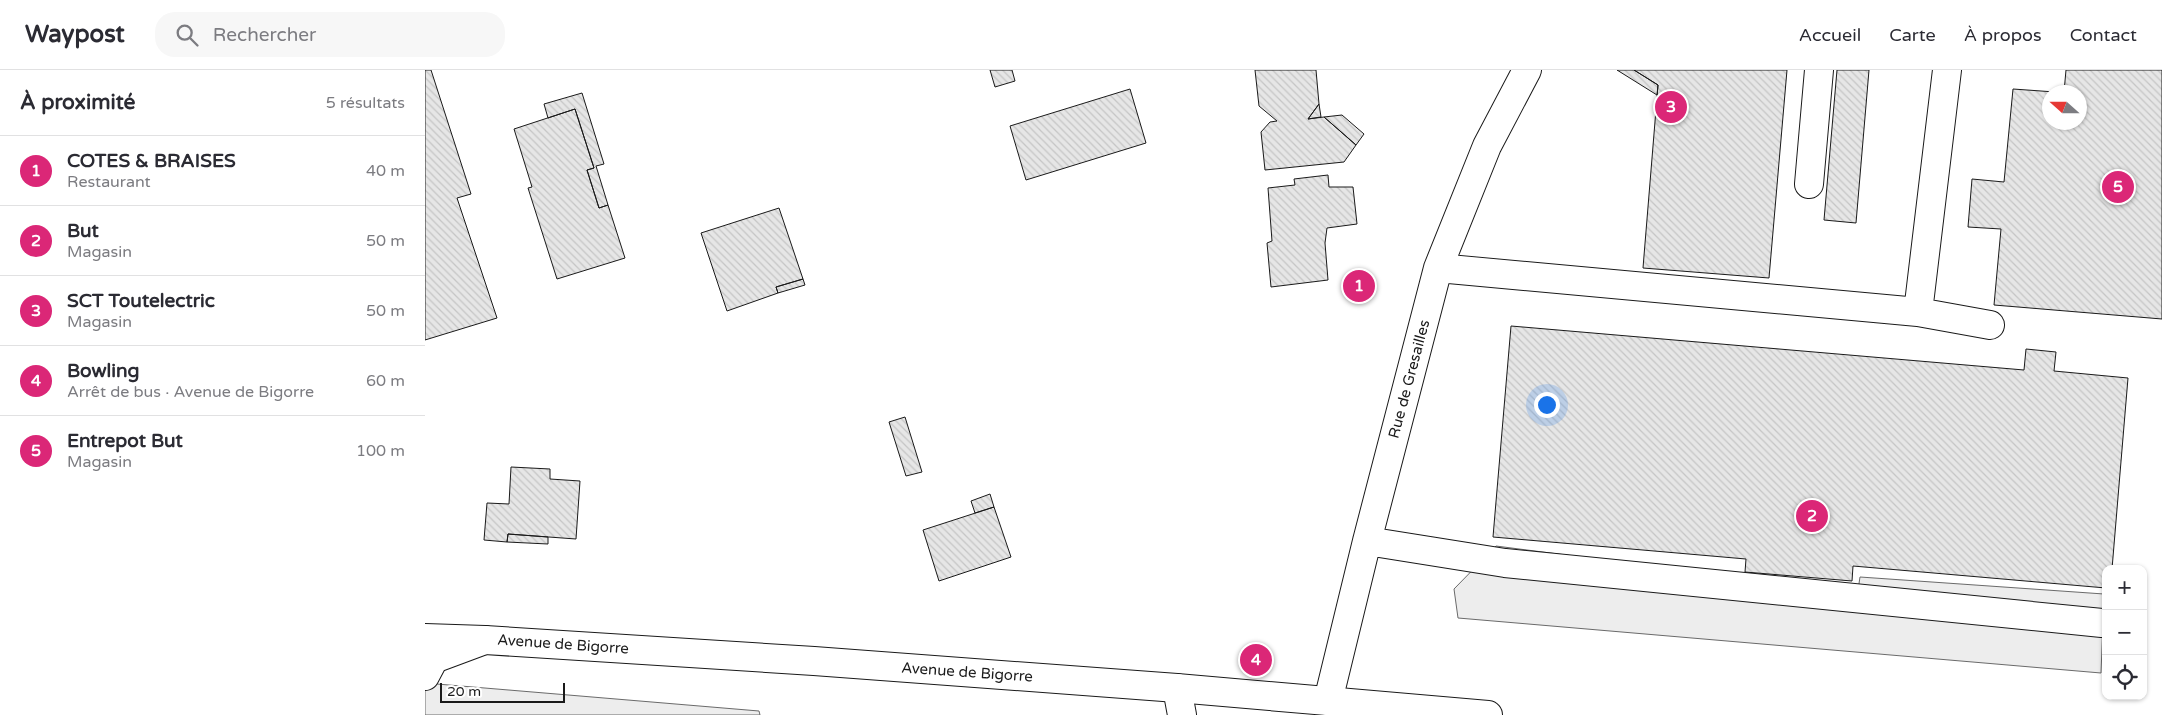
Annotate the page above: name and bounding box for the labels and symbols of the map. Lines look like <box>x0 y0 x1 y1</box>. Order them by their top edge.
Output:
north arrow <box>2042 85 2087 130</box>
pin: 3 <box>1655 88 1687 126</box>
pin: 5 <box>2102 168 2134 206</box>
pin: 1 <box>1343 267 1375 305</box>
street label: Rue de Gresailles <box>1385 318 1433 440</box>
your location <box>1534 392 1560 418</box>
pin: 2 <box>1796 497 1828 535</box>
street label: Avenue de Bigorre <box>497 630 629 658</box>
pin: 4 <box>1240 641 1272 679</box>
street label: Avenue de Bigorre <box>901 658 1033 686</box>
scale bar <box>440 680 565 703</box>

